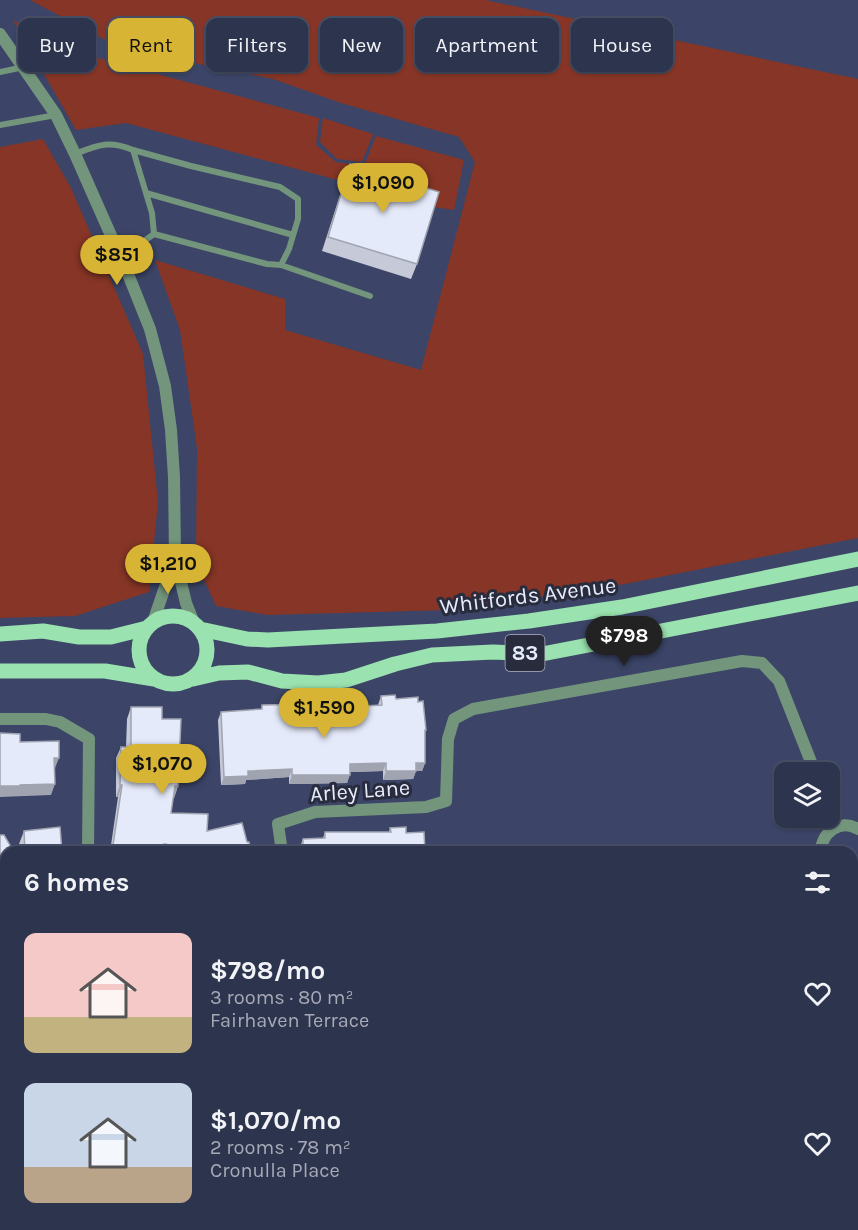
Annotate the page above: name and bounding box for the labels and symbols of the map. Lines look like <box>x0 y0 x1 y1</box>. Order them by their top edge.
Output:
pin: $1,090 <box>334 163 432 214</box>
pin: $851 <box>81 235 153 286</box>
pin: $1,210 <box>119 544 217 595</box>
street label: Whitfords Avenue <box>438 572 618 620</box>
pin: $798 <box>588 616 660 667</box>
road number: 83 <box>506 635 544 671</box>
pin: $1,590 <box>275 688 373 739</box>
pin: $1,070 <box>113 744 211 795</box>
street label: Arley Lane <box>309 775 411 807</box>

